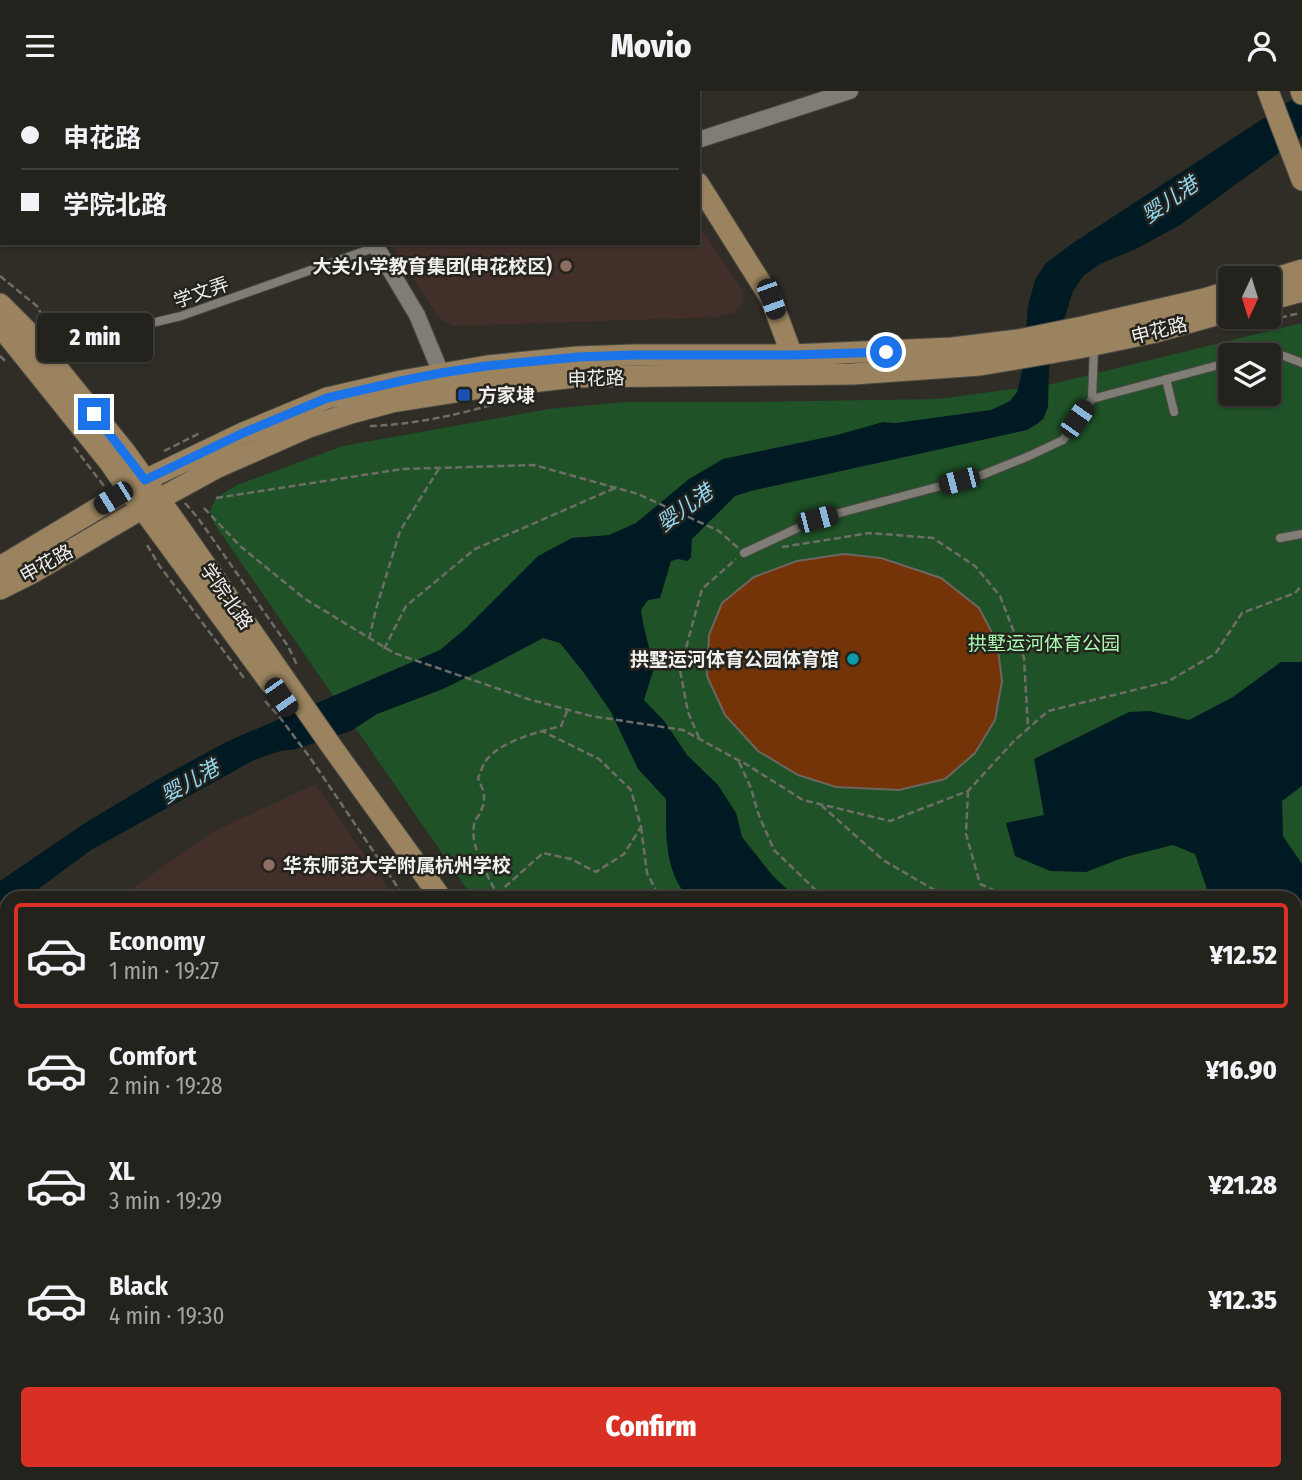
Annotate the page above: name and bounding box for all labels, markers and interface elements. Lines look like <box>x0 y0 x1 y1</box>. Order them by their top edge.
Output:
icon: menu <box>21 27 59 65</box>
text: Movio <box>611 27 691 65</box>
icon: person <box>1243 27 1281 65</box>
text: 申花路 <box>63 123 141 154</box>
water label: 婴儿港 <box>1137 170 1206 229</box>
text: 学院北路 <box>63 190 167 221</box>
place label: 大关小学教育集团(申花校区) <box>313 255 552 278</box>
marker: 大关小学教育集团(申花校区) <box>558 258 574 274</box>
north arrow <box>1218 266 1281 329</box>
map controls <box>1218 266 1281 406</box>
street label: 学文弄 <box>170 272 232 313</box>
car <box>754 276 789 322</box>
street label: 申花路 <box>1129 312 1190 349</box>
callout: 2 min <box>36 313 152 361</box>
text: 2 min <box>70 323 120 351</box>
route start <box>870 336 902 368</box>
button: layers <box>1218 343 1281 406</box>
street label: 申花路 <box>567 366 625 391</box>
place label: 方家埭 <box>478 384 535 407</box>
marker: 方家埭 <box>456 387 472 403</box>
car <box>1057 396 1098 442</box>
route end <box>78 398 110 430</box>
car <box>936 465 983 497</box>
water label: 婴儿港 <box>652 477 721 537</box>
car <box>90 478 137 518</box>
car <box>794 503 841 535</box>
street label: 申花路 <box>16 540 77 587</box>
street label: 学院北路 <box>195 559 258 634</box>
park label: 拱墅运河体育公园 <box>968 632 1120 655</box>
place label: 拱墅运河体育公园体育馆 <box>630 648 839 671</box>
marker: 拱墅运河体育公园体育馆 <box>845 651 861 667</box>
car <box>261 674 302 720</box>
water label: 婴儿港 <box>156 753 226 809</box>
place label: 华东师范大学附属杭州学校 <box>283 854 511 877</box>
marker: 华东师范大学附属杭州学校 <box>261 857 277 873</box>
icon: car <box>25 924 88 987</box>
text: Economy <box>109 926 205 957</box>
text: ¥12.52 <box>1209 940 1277 971</box>
text: 1 min · 19:27 <box>109 957 219 985</box>
icon: car <box>25 1039 88 1102</box>
text: Comfort <box>109 1041 197 1072</box>
text: ¥16.90 <box>1205 1055 1277 1086</box>
text: 2 min · 19:28 <box>109 1072 223 1100</box>
icon: car <box>25 1154 88 1217</box>
text: XL <box>109 1156 135 1187</box>
text: ¥21.28 <box>1208 1170 1277 1201</box>
text: 3 min · 19:29 <box>109 1187 222 1215</box>
icon: car <box>25 1269 88 1332</box>
text: Black <box>109 1271 168 1302</box>
text: ¥12.35 <box>1209 1285 1277 1316</box>
text: 4 min · 19:30 <box>109 1302 224 1330</box>
button: Confirm <box>21 1387 1281 1467</box>

